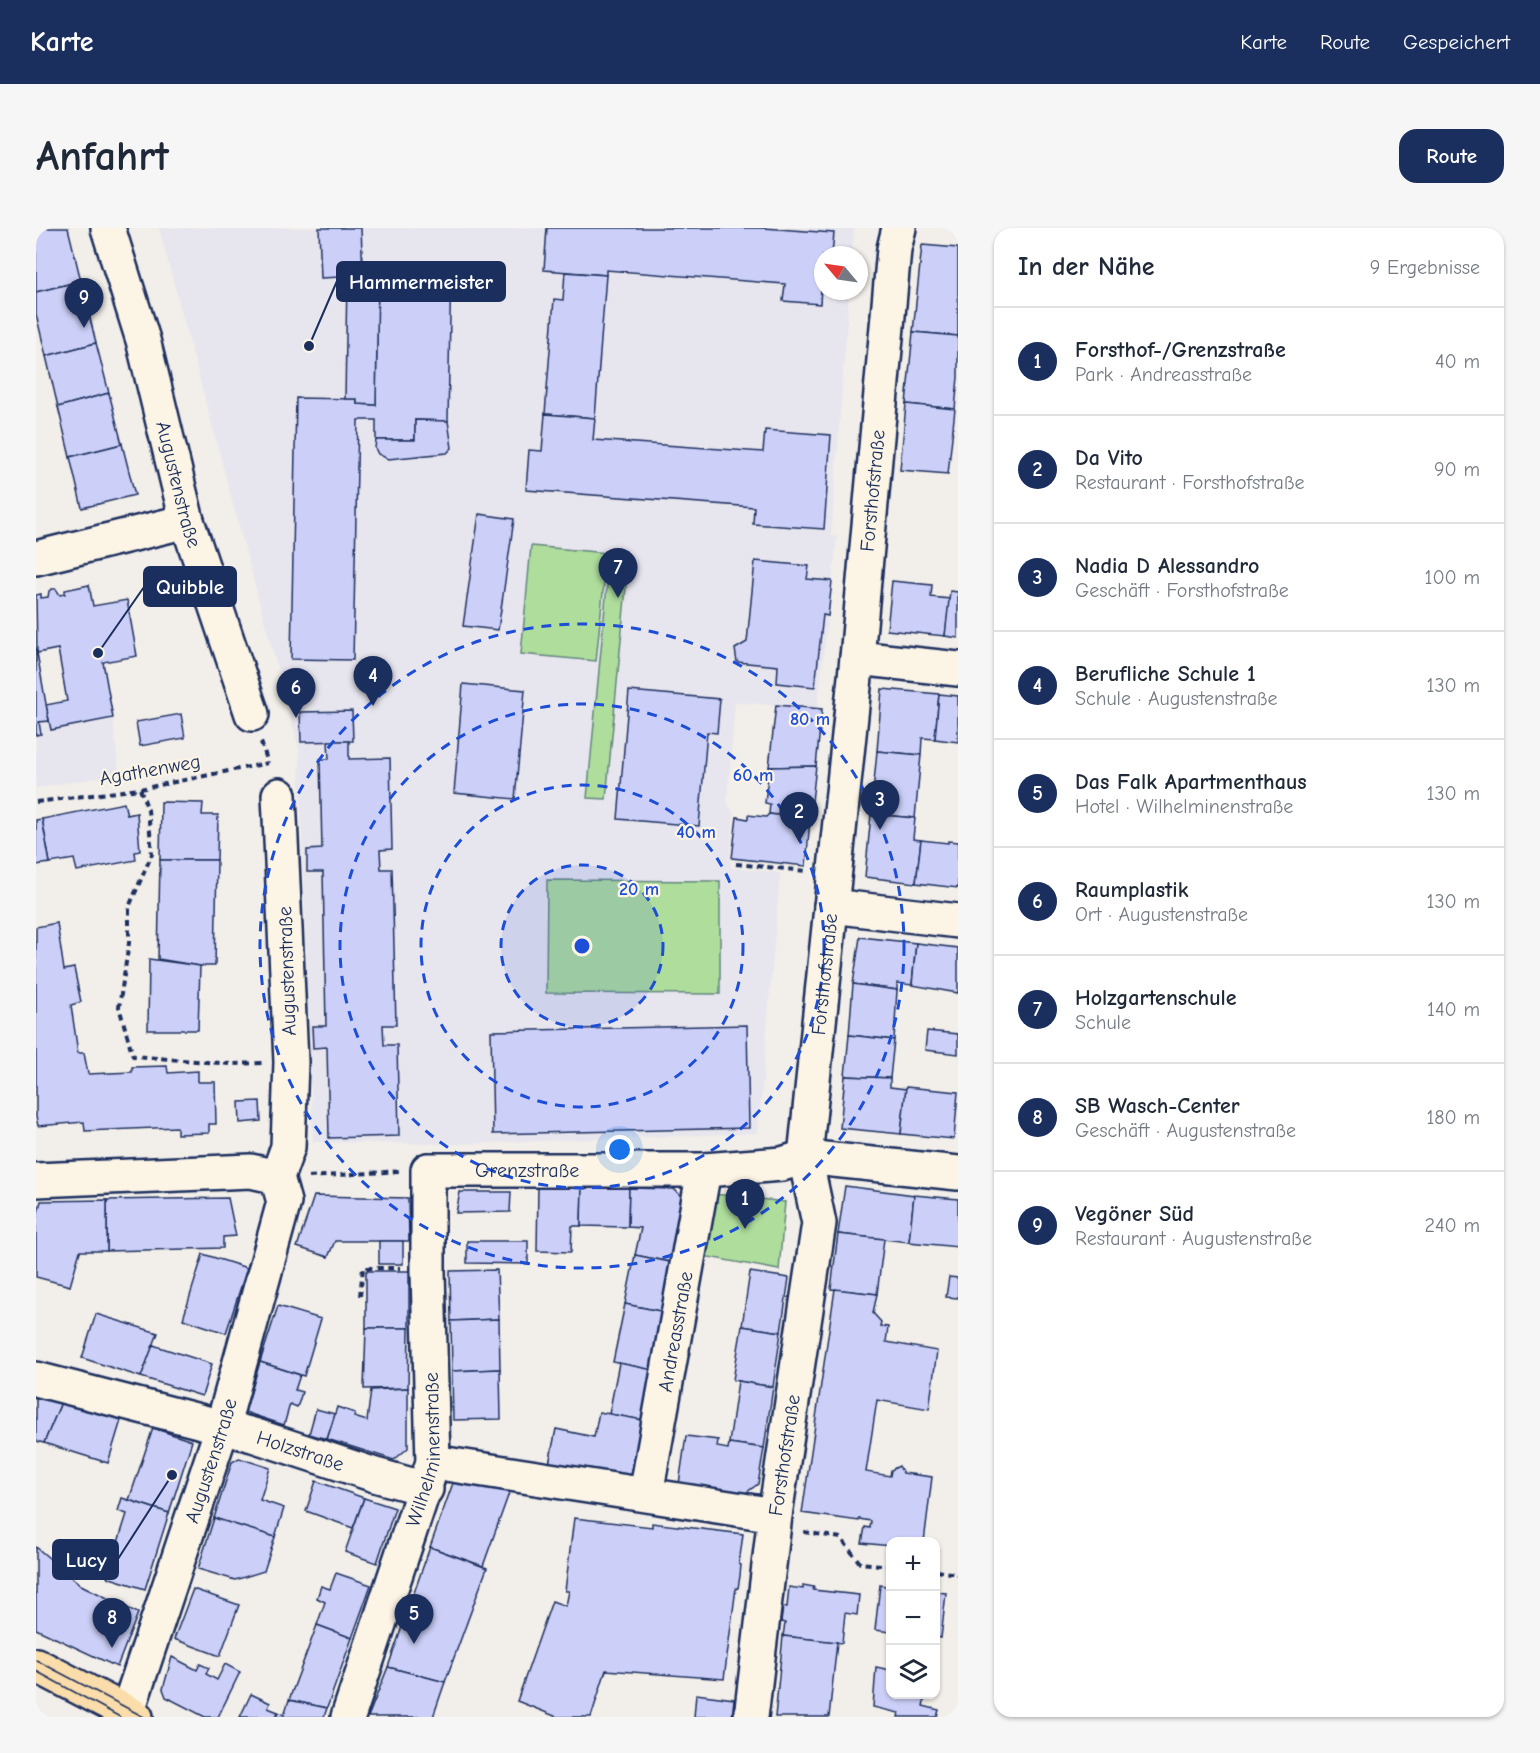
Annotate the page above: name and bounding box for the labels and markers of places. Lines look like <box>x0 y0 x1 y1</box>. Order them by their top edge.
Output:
callout: Hammermeister <box>337 262 505 301</box>
pin: 9 <box>64 279 104 328</box>
pin: 7 <box>598 548 638 598</box>
callout: Quibble <box>144 567 236 606</box>
pin: 4 <box>354 656 392 706</box>
pin: 6 <box>276 668 316 718</box>
pin: 3 <box>860 780 900 830</box>
pin: 2 <box>780 792 819 842</box>
centre of rings <box>572 936 592 956</box>
pin: 1 <box>726 1180 764 1229</box>
callout: Lucy <box>53 1540 118 1579</box>
pin: 5 <box>394 1594 434 1644</box>
pin: 8 <box>92 1598 132 1648</box>

